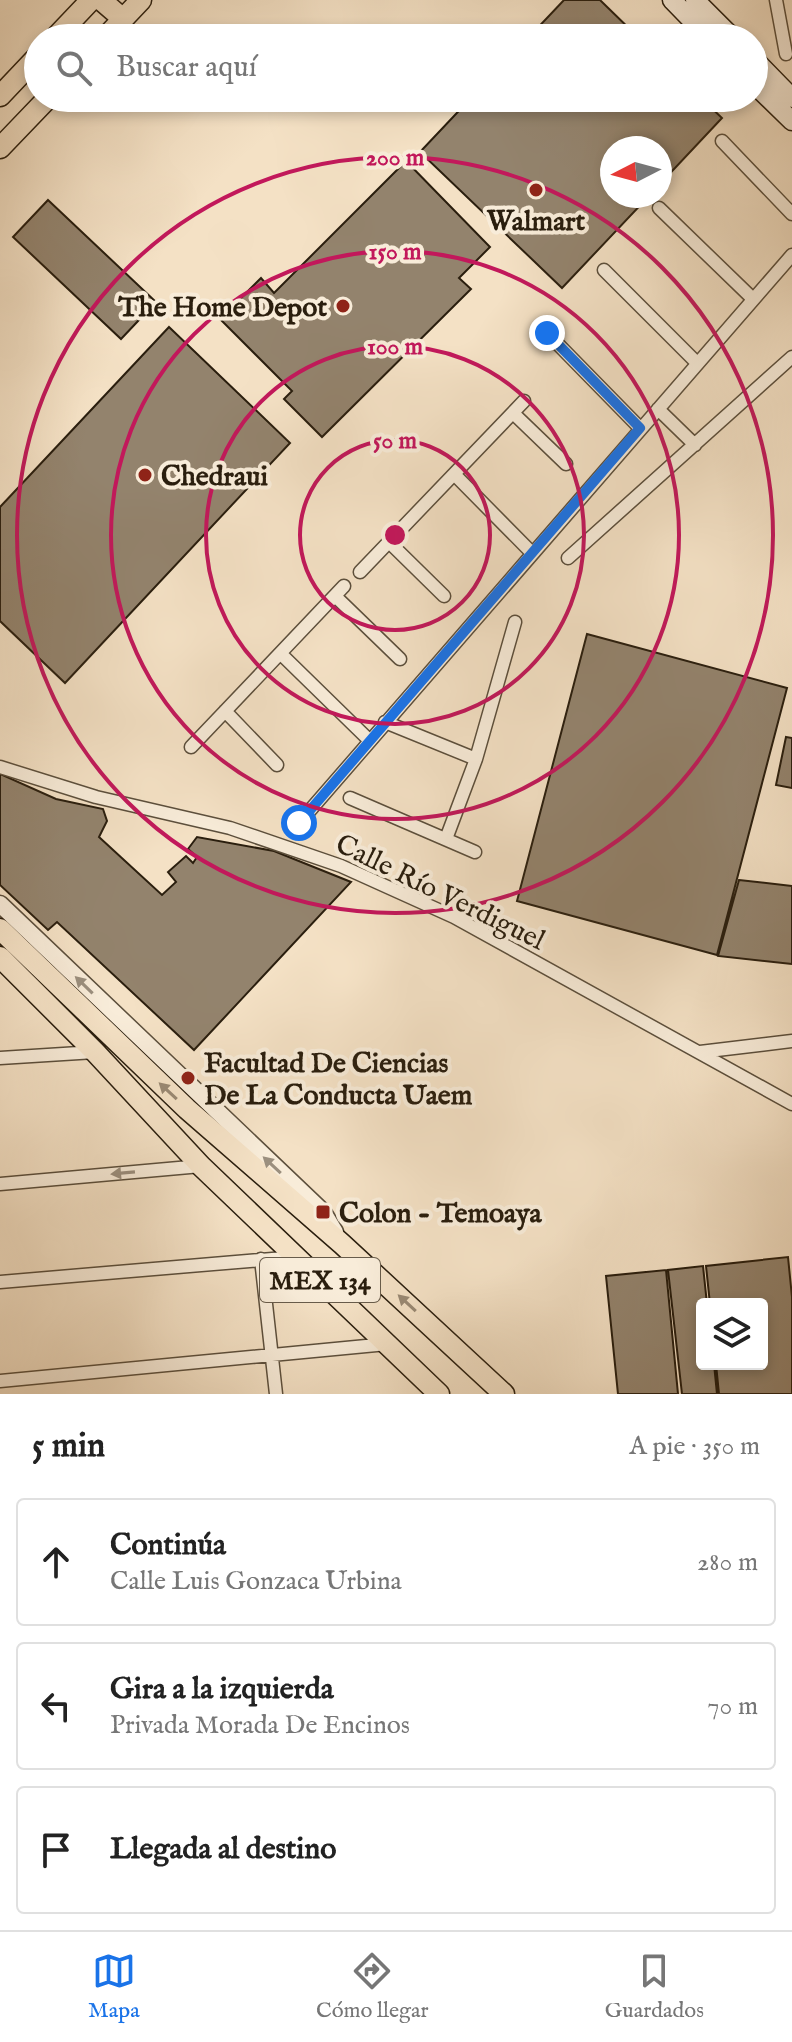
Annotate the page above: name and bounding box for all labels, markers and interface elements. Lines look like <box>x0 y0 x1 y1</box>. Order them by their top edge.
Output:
search box <box>24 24 768 112</box>
icon: search <box>52 46 96 90</box>
text: Buscar aquí <box>116 49 257 87</box>
north arrow <box>600 136 672 208</box>
text: 200 m <box>366 143 425 174</box>
marker: Walmart <box>527 181 545 199</box>
place label: Walmart <box>486 205 586 240</box>
text: 150 m <box>368 237 422 268</box>
place label: The Home Depot <box>117 291 327 326</box>
marker: The Home Depot <box>334 297 352 315</box>
route end <box>529 315 565 351</box>
text: 100 m <box>367 332 424 363</box>
text: 50 m <box>373 426 418 457</box>
place label: Chedraui <box>161 460 269 495</box>
marker: Chedraui <box>136 466 154 484</box>
centre of rings <box>381 521 409 549</box>
route start <box>281 805 317 841</box>
street label: Calle Río Verdiguel <box>329 827 551 959</box>
one-way arrow <box>75 976 94 995</box>
place label: Facultad De Ciencias De La Conducta Uaem <box>204 1047 473 1114</box>
marker: Facultad De Ciencias De La Conducta Uaem <box>179 1069 197 1087</box>
one-way arrow <box>159 1082 178 1100</box>
one-way arrow <box>263 1156 282 1175</box>
one-way arrow <box>110 1167 135 1180</box>
place label: Colon - Temoaya <box>339 1197 542 1232</box>
marker: Colon - Temoaya <box>314 1203 332 1221</box>
road number: MEX 134 <box>260 1258 380 1302</box>
one-way arrow <box>398 1294 417 1312</box>
map controls <box>696 1298 768 1370</box>
button: layers <box>696 1298 768 1370</box>
text: 5 min <box>32 1425 105 1468</box>
text: A pie · 350 m <box>629 1430 760 1463</box>
text: Continúa <box>110 1527 226 1565</box>
icon: ahead <box>34 1540 78 1584</box>
text: 280 m <box>697 1546 758 1579</box>
text: Calle Luis Gonzaca Urbina <box>110 1565 402 1598</box>
text: Gira a la izquierda <box>110 1671 334 1709</box>
icon: left <box>34 1684 78 1728</box>
text: 70 m <box>707 1690 758 1723</box>
text: Privada Morada De Encinos <box>110 1709 410 1742</box>
icon: arrive <box>34 1828 78 1872</box>
text: Llegada al destino <box>110 1831 336 1869</box>
tab: Mapa <box>88 1949 140 2025</box>
tab: Cómo llegar <box>316 1949 429 2025</box>
tab: Guardados <box>605 1949 704 2025</box>

